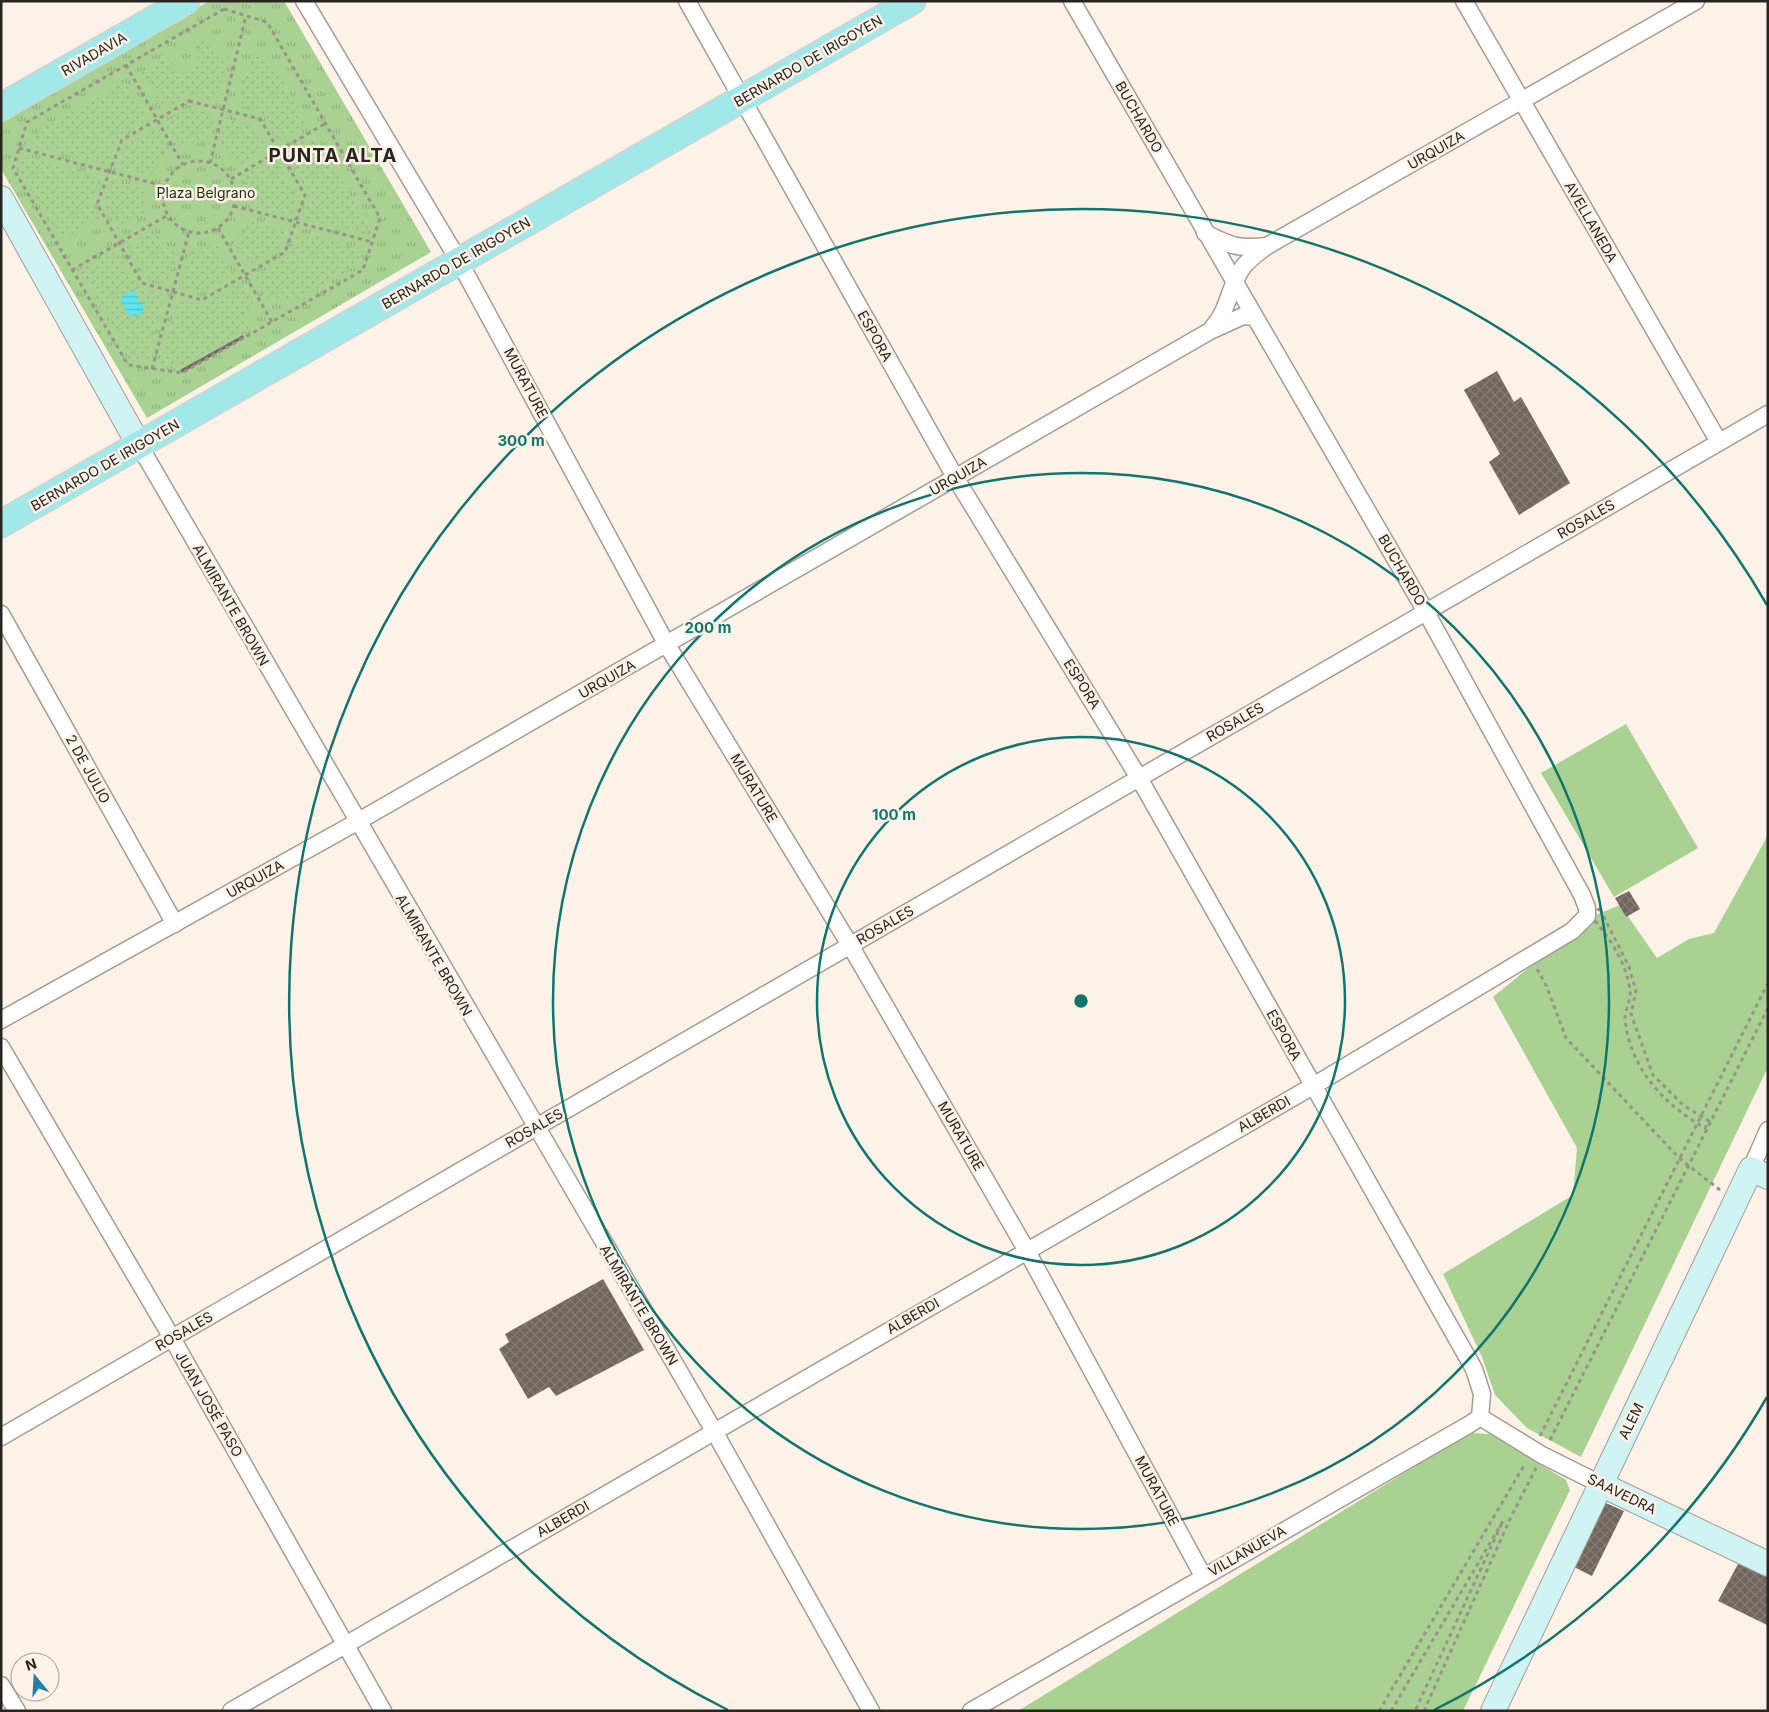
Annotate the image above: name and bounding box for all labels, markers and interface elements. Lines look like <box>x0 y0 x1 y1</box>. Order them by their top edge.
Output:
street label: BERNARDO DE IRIGOYEN <box>730 11 885 110</box>
street label: RIVADAVIA <box>58 28 130 79</box>
street label: BUCHARDO <box>1112 78 1167 156</box>
street label: URQUIZA <box>1404 126 1467 173</box>
district label: PUNTA ALTA <box>269 144 397 167</box>
street label: AVELLANEDA <box>1561 178 1622 265</box>
park label: Plaza Belgrano <box>157 184 255 201</box>
street label: BERNARDO DE IRIGOYEN <box>378 213 533 312</box>
street label: ESPORA <box>854 307 897 365</box>
street label: MURATURE <box>501 345 552 421</box>
street label: BERNARDO DE IRIGOYEN <box>27 415 182 514</box>
text: 300 m <box>497 431 545 450</box>
street label: URQUIZA <box>926 452 989 499</box>
street label: ROSALES <box>1554 495 1618 542</box>
street label: BUCHARDO <box>1375 531 1430 609</box>
street label: ALMIRANTE BROWN <box>190 541 273 669</box>
text: 200 m <box>685 618 731 637</box>
street label: URQUIZA <box>575 655 638 702</box>
street label: ESPORA <box>1060 656 1105 712</box>
street label: ROSALES <box>1203 698 1267 745</box>
street label: 2 DE JULIO <box>63 732 114 806</box>
street label: MURATURE <box>727 750 782 825</box>
text: 100 m <box>872 805 916 824</box>
street label: URQUIZA <box>223 856 287 901</box>
street label: ALMIRANTE BROWN <box>393 891 476 1019</box>
street label: ROSALES <box>853 901 917 948</box>
centre of rings <box>1072 992 1090 1010</box>
street label: ESPORA <box>1263 1006 1306 1064</box>
street label: ALBERDI <box>1234 1092 1293 1135</box>
street label: MURATURE <box>935 1098 988 1174</box>
street label: ROSALES <box>502 1104 566 1151</box>
street label: ALMIRANTE BROWN <box>597 1241 682 1368</box>
street label: ALBERDI <box>883 1294 942 1337</box>
street label: ROSALES <box>152 1307 216 1354</box>
street label: JUAN JOSÉ PASO <box>172 1348 247 1460</box>
street label: ALEM <box>1614 1400 1647 1442</box>
street label: MURATURE <box>1132 1453 1183 1529</box>
street label: SAAVEDRA <box>1585 1470 1660 1518</box>
street label: ALBERDI <box>533 1497 592 1540</box>
street label: VILLANUEVA <box>1205 1521 1289 1580</box>
north arrow <box>10 1652 60 1702</box>
text: N <box>23 1654 39 1674</box>

